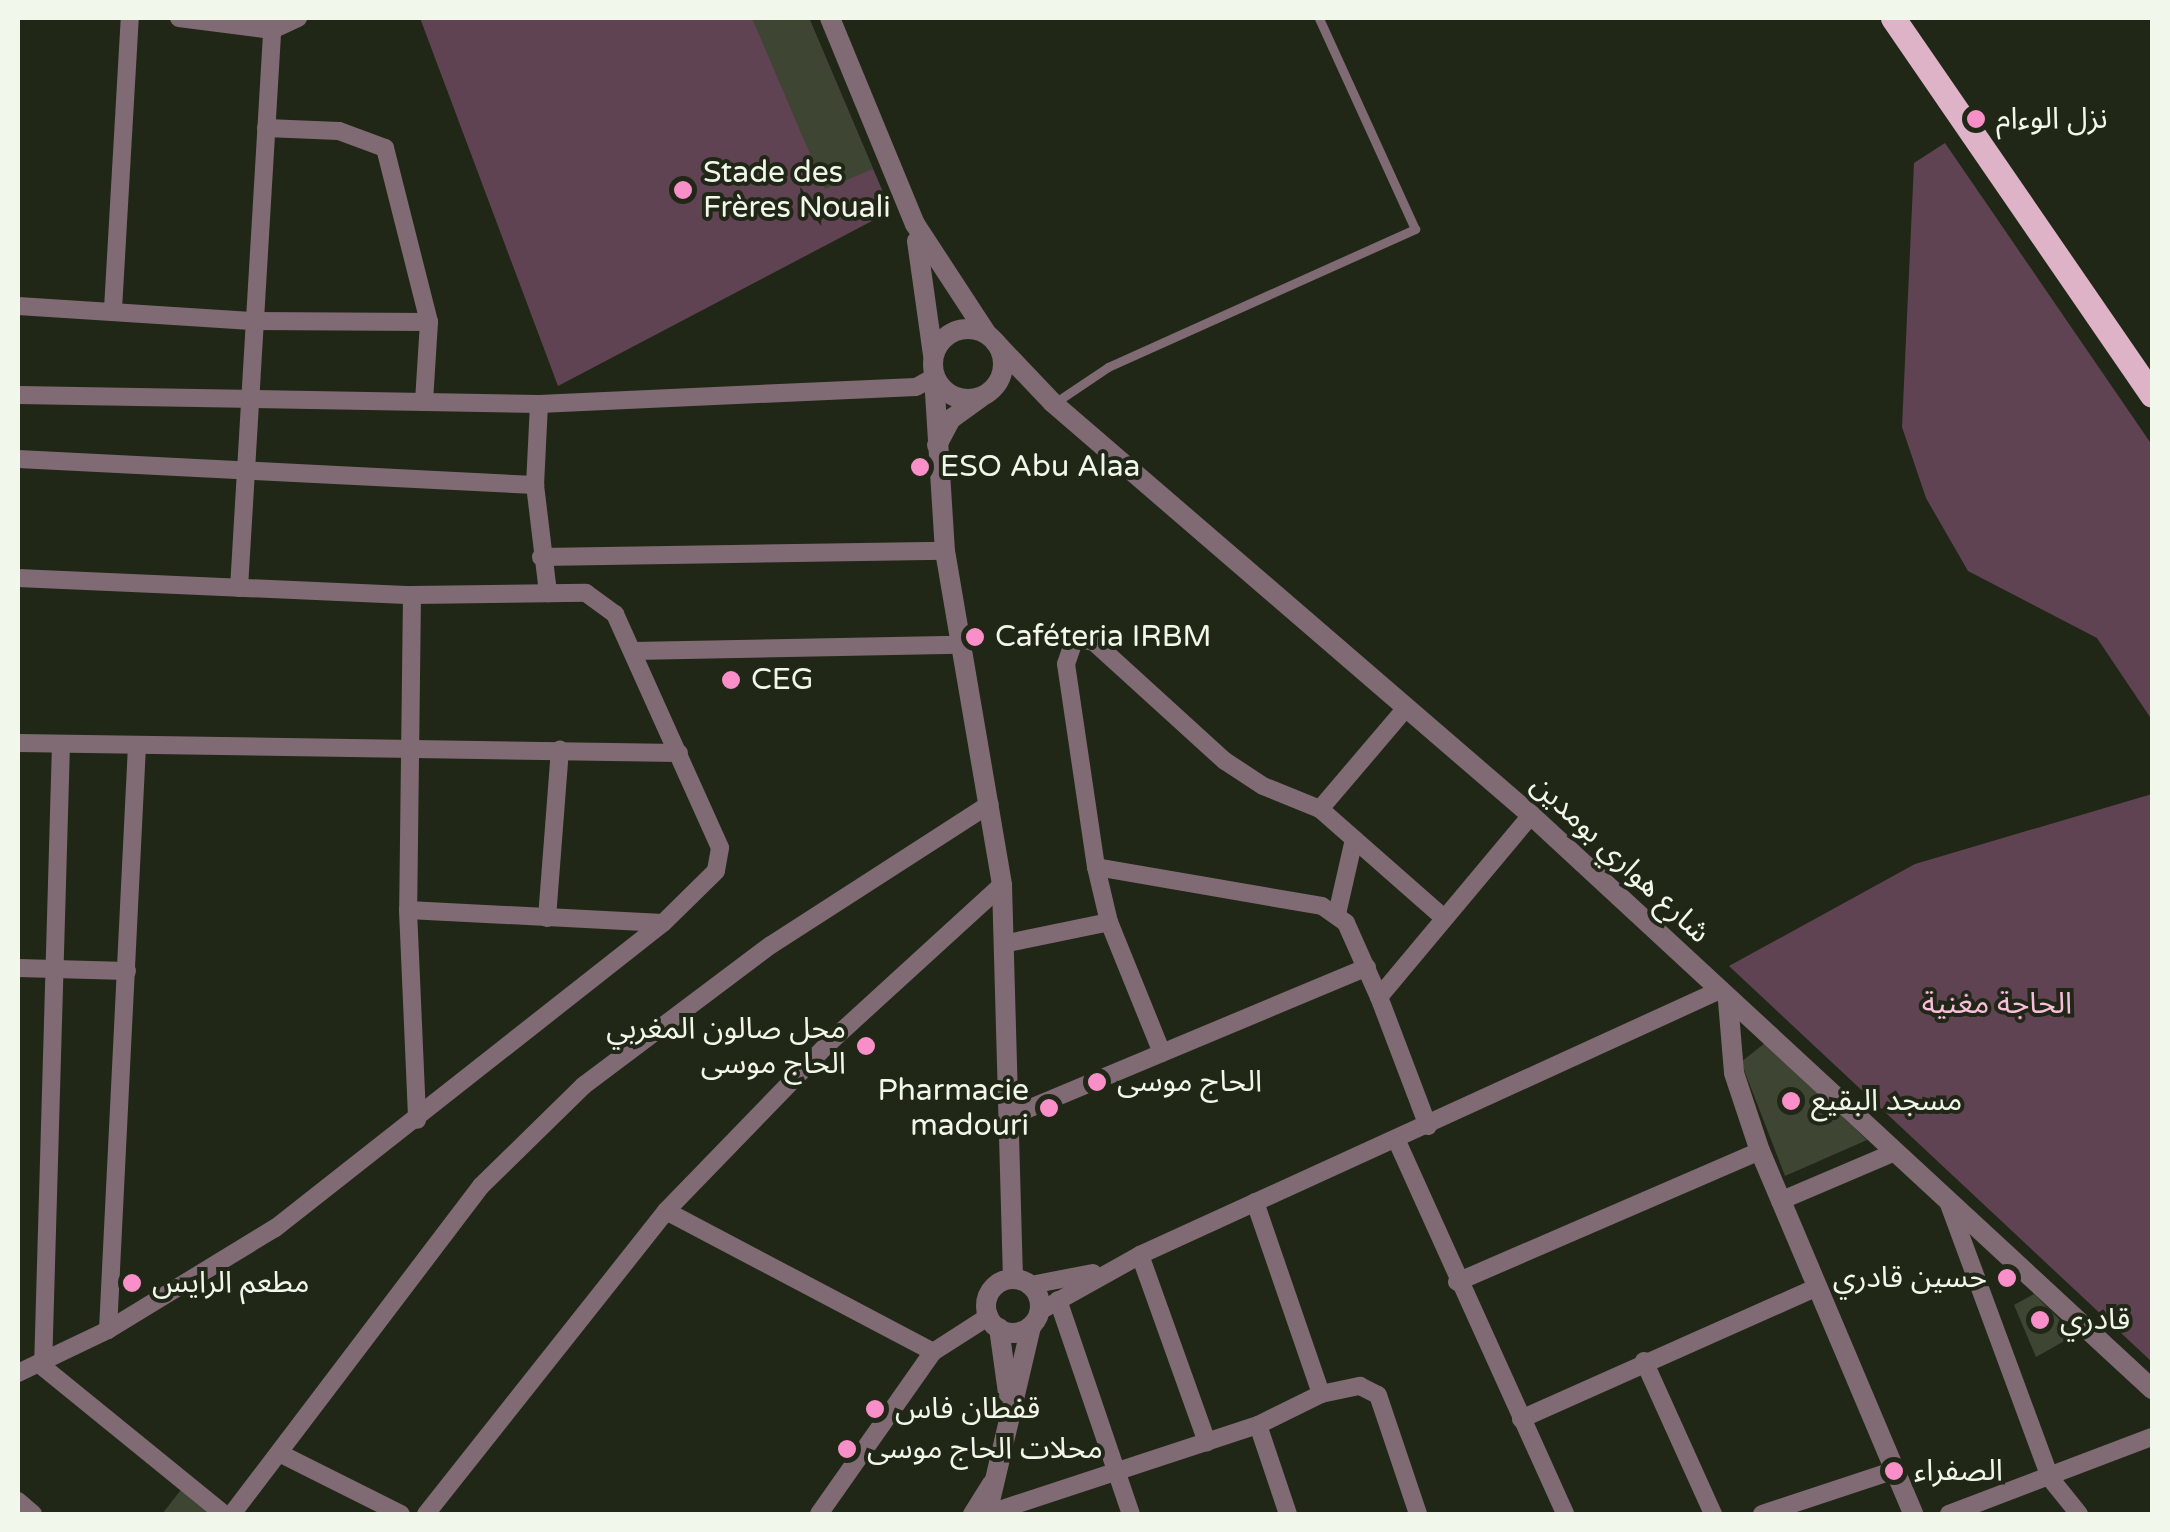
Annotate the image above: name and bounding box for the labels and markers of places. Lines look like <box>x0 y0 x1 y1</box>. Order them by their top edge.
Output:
place label: نزل الوءام <box>1996 101 2108 137</box>
marker: نزل الوءام <box>1965 108 1987 130</box>
place label: Stade des Frères Nouali <box>703 155 891 226</box>
marker: Stade des Frères Nouali <box>672 179 694 201</box>
place label: ESO Abu Alaa <box>940 449 1140 485</box>
marker: ESO Abu Alaa <box>909 456 931 478</box>
place label: Caféteria IRBM <box>995 619 1211 655</box>
marker: Caféteria IRBM <box>964 626 986 648</box>
place label: CEG <box>751 662 813 698</box>
marker: CEG <box>720 669 742 691</box>
place label: محل صالون المغربي الحاج موسى <box>606 1011 846 1082</box>
marker: محل صالون المغربي الحاج موسى <box>855 1035 877 1057</box>
place label: الحاج موسى <box>1117 1064 1262 1100</box>
marker: الحاج موسى <box>1086 1071 1108 1093</box>
place label: Pharmacie madouri <box>878 1073 1029 1144</box>
place label: مسجد البقيع <box>1811 1083 1962 1119</box>
marker: مسجد البقيع <box>1780 1090 1802 1112</box>
marker: Pharmacie madouri <box>1038 1097 1060 1119</box>
place label: حسين قادري <box>1833 1260 1987 1296</box>
place label: مطعم الرايس <box>152 1265 310 1301</box>
marker: حسين قادري <box>1996 1267 2018 1289</box>
marker: مطعم الرايس <box>121 1272 143 1294</box>
place label: قادري <box>2060 1302 2130 1338</box>
marker: قادري <box>2029 1309 2051 1331</box>
place label: قفطان فاس <box>895 1391 1040 1427</box>
marker: قفطان فاس <box>864 1398 886 1420</box>
place label: محلات الحاج موسى <box>867 1431 1103 1467</box>
marker: محلات الحاج موسى <box>836 1438 858 1460</box>
place label: الصفراء <box>1914 1453 2003 1489</box>
marker: الصفراء <box>1883 1460 1905 1482</box>

